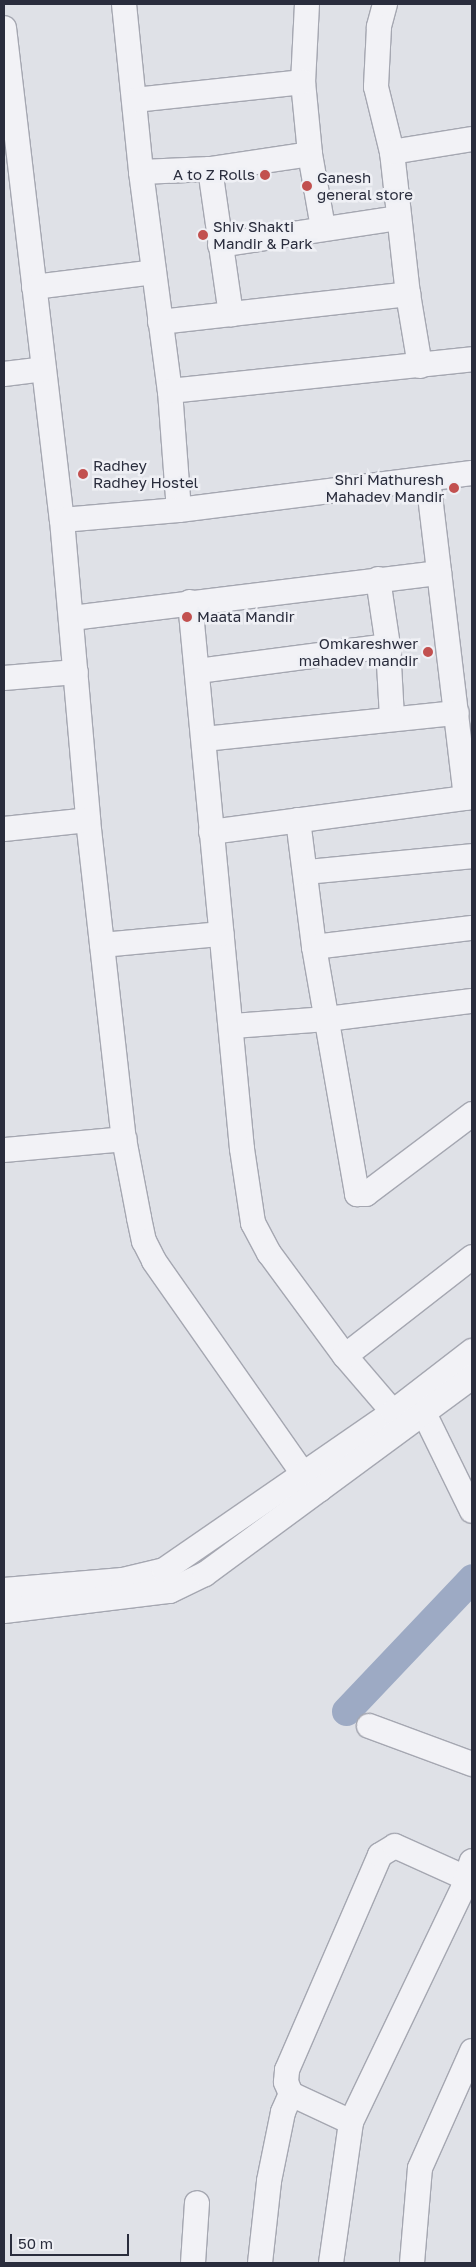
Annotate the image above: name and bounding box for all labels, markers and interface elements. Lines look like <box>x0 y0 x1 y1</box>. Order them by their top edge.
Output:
place label: A to Z Rolls <box>173 166 255 184</box>
place label: Ganesh general store <box>317 168 413 203</box>
marker: A to Z Rolls <box>259 169 271 181</box>
marker: Ganesh general store <box>301 180 313 192</box>
place label: Shiv Shakti Mandir & Park <box>213 217 313 252</box>
marker: Shiv Shakti Mandir & Park <box>197 229 209 241</box>
place label: Radhey Radhey Hostel <box>93 456 198 491</box>
marker: Radhey Radhey Hostel <box>77 468 89 480</box>
place label: Shri Mathuresh Mahadev Mandir <box>325 470 444 505</box>
marker: Shri Mathuresh Mahadev Mandir <box>448 482 460 494</box>
place label: Maata Mandir <box>197 608 295 626</box>
marker: Maata Mandir <box>181 611 193 623</box>
place label: Omkareshwer mahadev mandir <box>299 634 418 669</box>
marker: Omkareshwer mahadev mandir <box>422 646 434 658</box>
scale bar <box>12 2224 131 2256</box>
text: 50 m <box>18 2234 53 2252</box>

